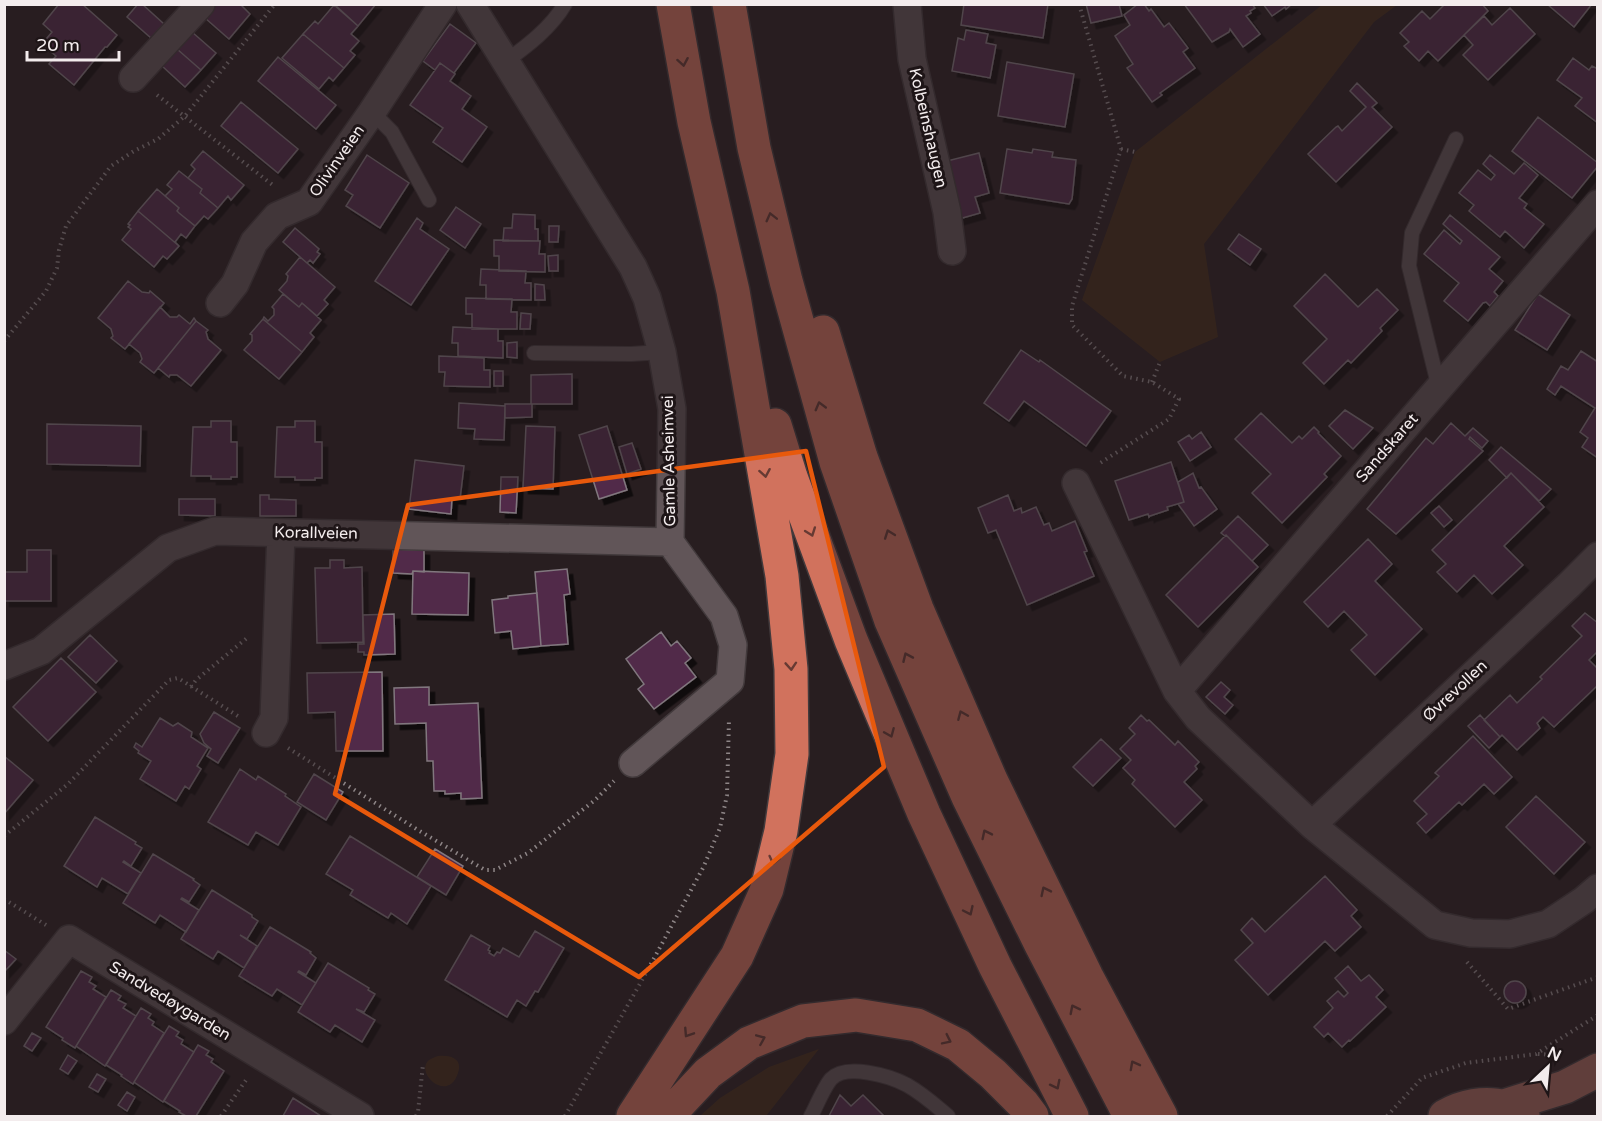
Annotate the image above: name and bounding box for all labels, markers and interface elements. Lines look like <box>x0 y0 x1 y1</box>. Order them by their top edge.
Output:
scale bar <box>27 24 118 62</box>
text: 20 m <box>36 34 80 56</box>
one-way arrow <box>676 57 689 67</box>
street label: Kolbeinshaugen <box>904 66 952 190</box>
street label: Olivinveien <box>305 121 369 201</box>
one-way arrow <box>765 212 778 222</box>
street label: Gamle Asheimvei <box>658 395 680 527</box>
one-way arrow <box>815 401 827 412</box>
street label: Sandskaret <box>1352 409 1422 487</box>
one-way arrow <box>759 468 771 478</box>
street label: Korallveien <box>274 522 358 544</box>
one-way arrow <box>804 526 816 537</box>
one-way arrow <box>884 529 897 540</box>
one-way arrow <box>902 652 914 663</box>
street label: Øvrevollen <box>1418 656 1492 726</box>
one-way arrow <box>784 662 797 671</box>
one-way arrow <box>957 710 969 721</box>
one-way arrow <box>883 726 895 737</box>
one-way arrow <box>982 830 994 841</box>
one-way arrow <box>769 855 782 865</box>
one-way arrow <box>1041 887 1053 898</box>
one-way arrow <box>962 904 974 915</box>
street label: Sandvedøygarden <box>106 957 234 1045</box>
one-way arrow <box>1070 1004 1081 1015</box>
one-way arrow <box>683 1027 695 1037</box>
one-way arrow <box>941 1032 952 1044</box>
one-way arrow <box>754 1034 765 1046</box>
north arrow <box>1518 1037 1578 1097</box>
text: N <box>1544 1043 1564 1066</box>
one-way arrow <box>1130 1061 1141 1071</box>
one-way arrow <box>1049 1079 1060 1090</box>

